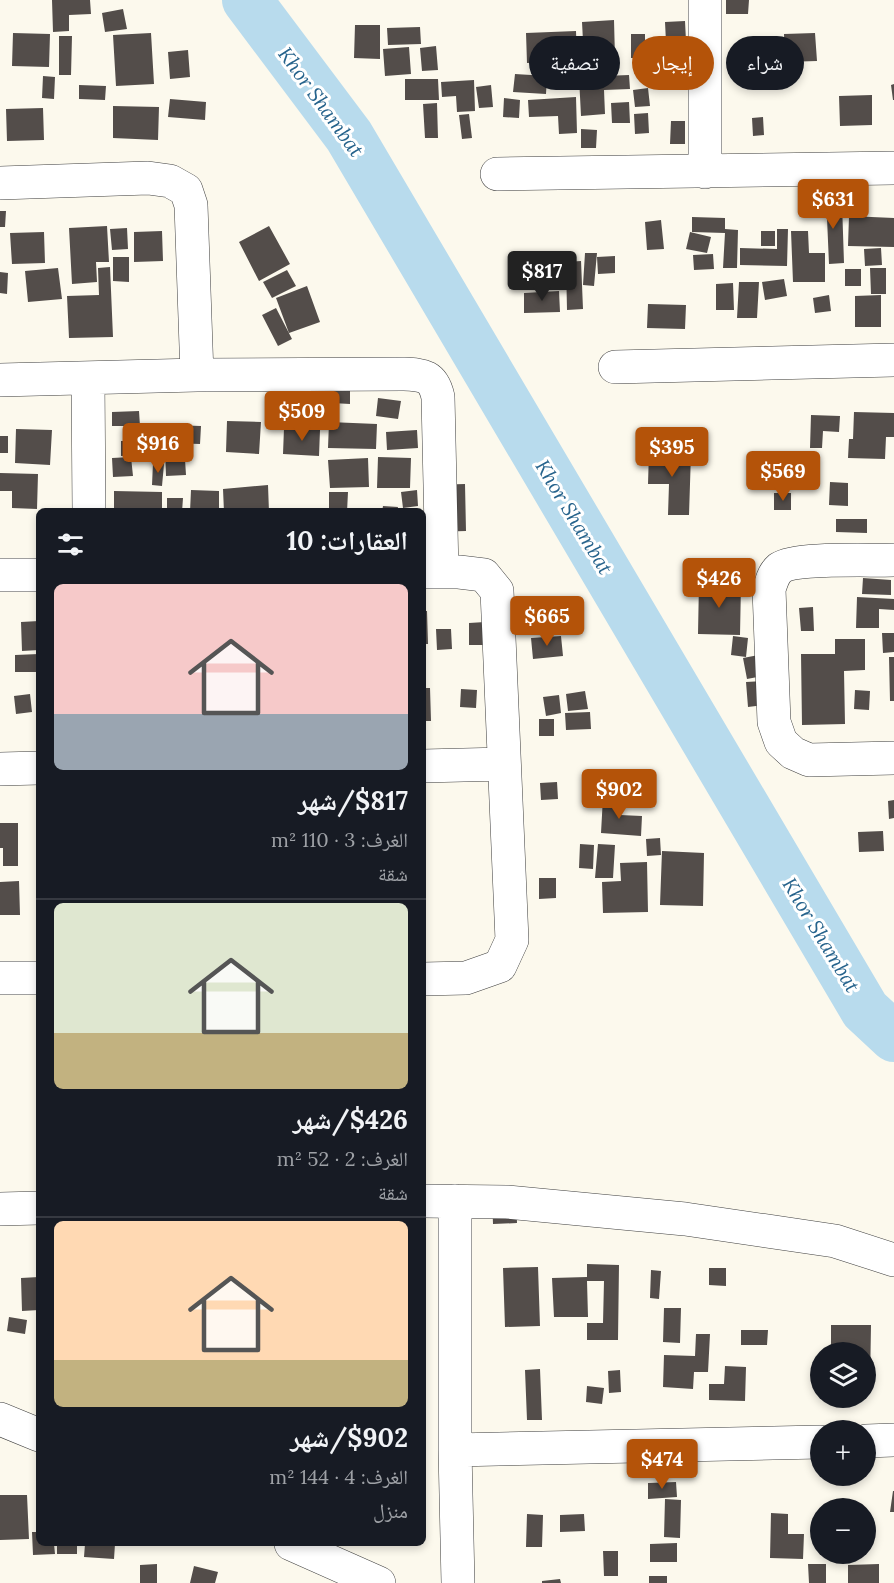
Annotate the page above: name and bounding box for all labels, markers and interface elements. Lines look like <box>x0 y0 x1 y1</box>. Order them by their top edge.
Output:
chip: تصفية <box>529 36 620 90</box>
chip: إيجار <box>632 36 714 90</box>
chip: شراء <box>726 36 804 90</box>
water label: Khor Shambat <box>273 42 370 162</box>
pin: $631 <box>797 179 869 230</box>
text: $631 <box>812 186 854 211</box>
pin: $817 <box>506 251 578 302</box>
text: $817 <box>522 258 562 283</box>
pin: $509 <box>266 391 338 442</box>
text: $509 <box>279 398 325 423</box>
pin: $916 <box>122 423 194 474</box>
pin: $395 <box>636 427 708 478</box>
text: $916 <box>137 430 179 455</box>
text: $395 <box>649 434 695 459</box>
pin: $569 <box>747 451 819 502</box>
water label: Khor Shambat <box>530 455 619 579</box>
text: $569 <box>760 458 806 483</box>
text: العقارات: 10 <box>287 524 408 557</box>
icon: filters <box>54 528 87 561</box>
pin: $426 <box>683 558 755 609</box>
text: $426 <box>697 565 741 590</box>
pin: $665 <box>511 596 583 647</box>
text: $665 <box>524 603 570 628</box>
icon: home <box>177 623 285 731</box>
pin: $902 <box>583 769 655 820</box>
text: $902 <box>596 776 642 801</box>
text: $817/شهر <box>298 784 408 817</box>
text: الغرف: 3 · 110 m² <box>271 827 408 852</box>
text: شقة <box>378 861 408 886</box>
water label: Khor Shambat <box>777 873 866 997</box>
icon: home <box>177 942 285 1050</box>
text: $426/شهر <box>293 1103 408 1136</box>
text: الغرف: 2 · 52 m² <box>277 1146 408 1171</box>
text: شقة <box>378 1180 408 1205</box>
icon: home <box>177 1260 285 1368</box>
map controls <box>810 1342 876 1564</box>
button: layers <box>810 1342 876 1408</box>
button: + <box>810 1420 876 1486</box>
text: $902/شهر <box>290 1421 408 1454</box>
pin: $474 <box>626 1439 698 1490</box>
text: $474 <box>641 1446 683 1471</box>
text: الغرف: 4 · 144 m² <box>269 1464 408 1489</box>
text: منزل <box>373 1498 408 1523</box>
button: − <box>810 1498 876 1564</box>

